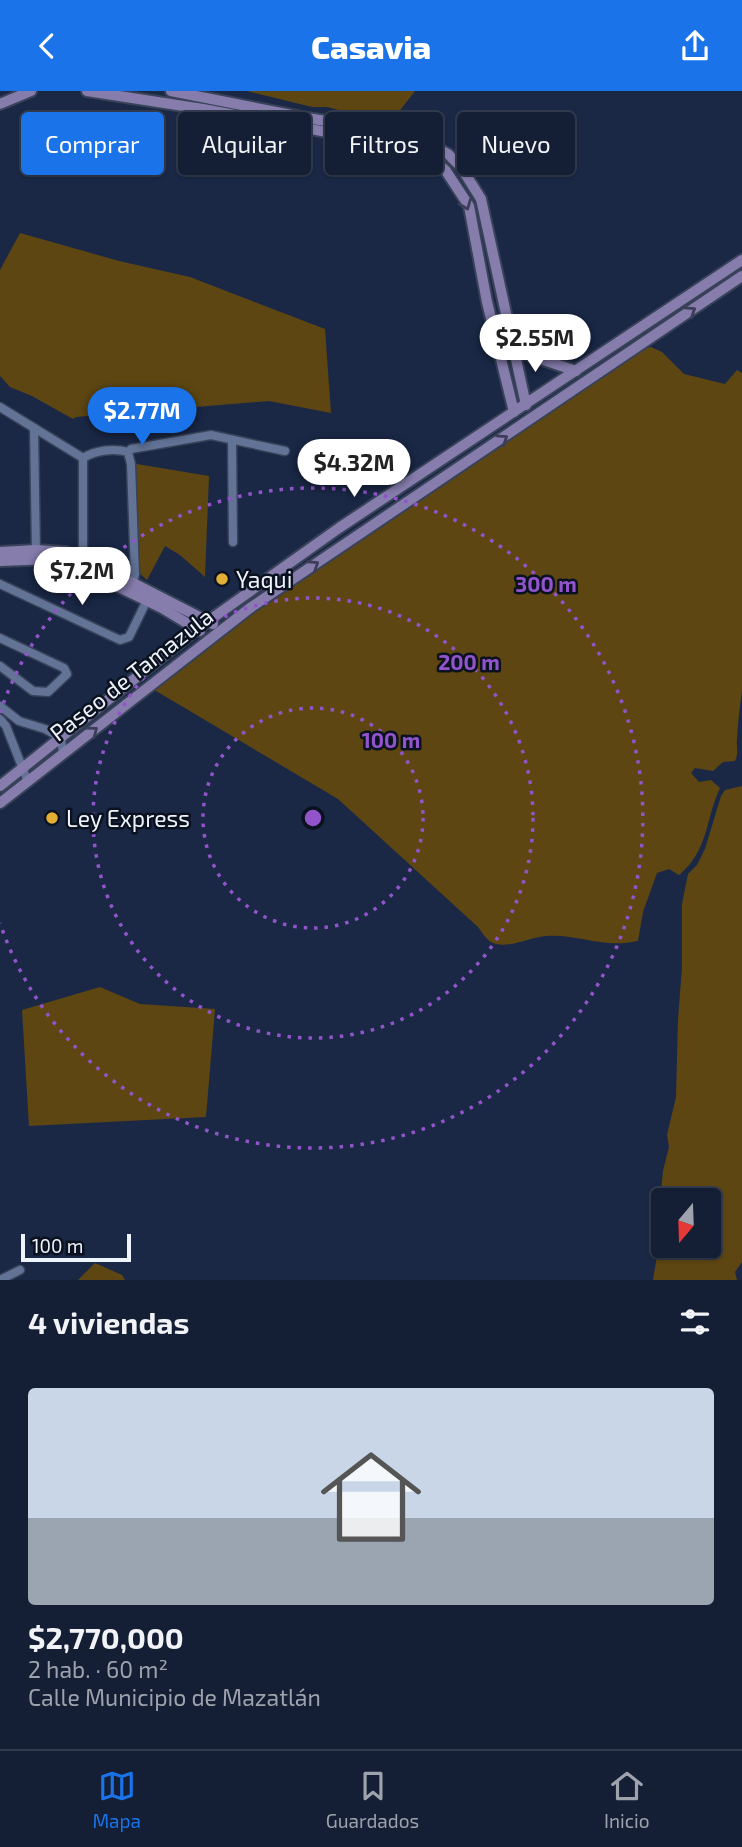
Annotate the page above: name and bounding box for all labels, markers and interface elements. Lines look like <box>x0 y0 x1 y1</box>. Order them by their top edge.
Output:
icon: back <box>28 27 66 65</box>
text: Casavia <box>311 27 431 65</box>
icon: share <box>676 27 714 65</box>
chip: Comprar <box>21 112 164 175</box>
chip: Alquilar <box>178 112 311 175</box>
chip: Filtros <box>325 112 443 175</box>
chip: Nuevo <box>457 112 575 175</box>
one-way arrow <box>458 198 472 210</box>
one-way arrow <box>683 307 696 319</box>
pin: $2.55M <box>478 315 592 374</box>
text: $2.55M <box>496 323 574 351</box>
pin: $2.77M <box>85 387 199 447</box>
text: $2.77M <box>104 396 180 424</box>
one-way arrow <box>495 435 508 447</box>
pin: $4.32M <box>297 439 411 499</box>
text: $4.32M <box>313 448 395 476</box>
pin: $7.2M <box>33 547 131 607</box>
text: $7.2M <box>50 556 114 584</box>
one-way arrow <box>306 561 319 573</box>
place label: Yaqui <box>236 565 292 593</box>
marker: Yaqui <box>214 571 230 587</box>
text: 300 m <box>515 571 577 596</box>
street label: Paseo de Tamazula <box>44 602 218 746</box>
text: 200 m <box>438 649 500 674</box>
one-way arrow <box>85 727 97 739</box>
text: 100 m <box>362 727 420 752</box>
place label: Ley Express <box>66 804 190 832</box>
centre of rings <box>301 806 325 830</box>
marker: Ley Express <box>44 810 60 826</box>
north arrow <box>651 1188 721 1258</box>
map controls <box>651 1188 721 1258</box>
scale bar <box>21 1231 131 1263</box>
text: 100 m <box>32 1234 83 1257</box>
icon: filters <box>676 1303 714 1341</box>
text: 4 viviendas <box>28 1304 189 1340</box>
icon: home <box>308 1434 434 1560</box>
text: $2,770,000 <box>28 1619 184 1655</box>
text: 2 hab. · 60 m² <box>28 1655 168 1683</box>
text: Calle Municipio de Mazatlán <box>28 1683 321 1711</box>
tab: Mapa <box>92 1767 141 1832</box>
tab: Guardados <box>326 1767 419 1832</box>
tab: Inicio <box>604 1767 650 1832</box>

